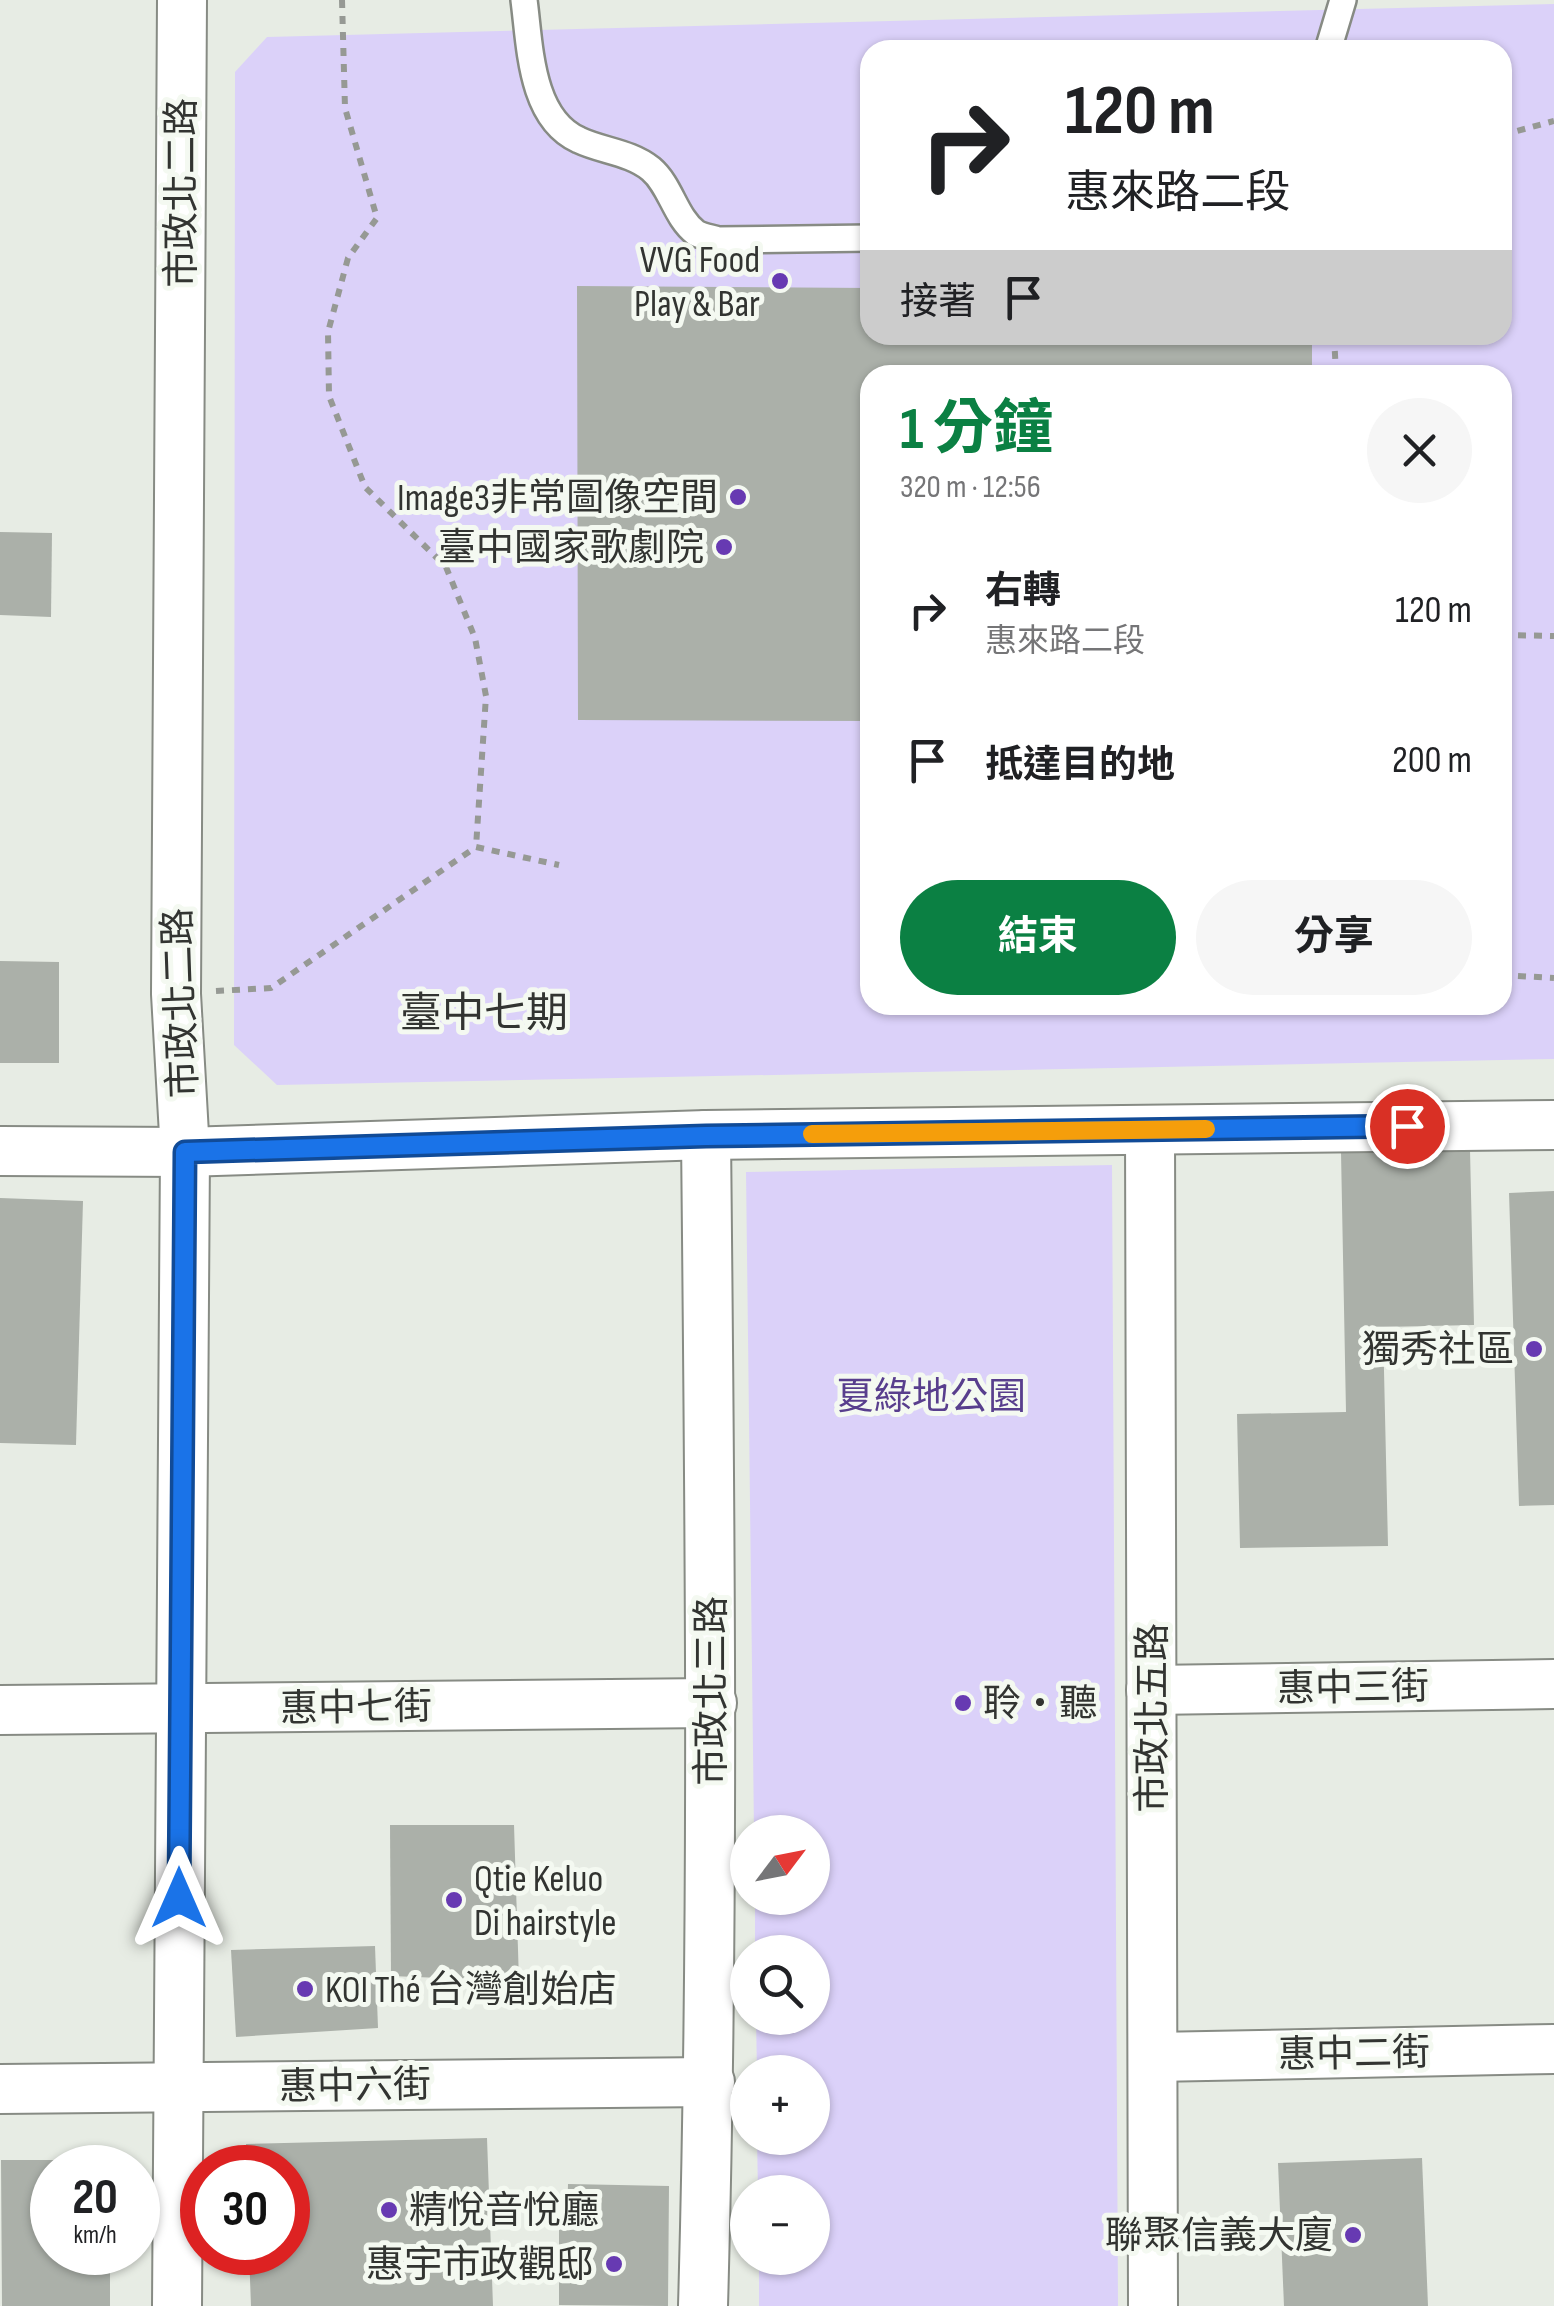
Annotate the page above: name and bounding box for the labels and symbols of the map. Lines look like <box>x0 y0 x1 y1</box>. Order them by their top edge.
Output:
street label: 市政北二路 <box>160 98 205 288</box>
place label: VVG Food Play & Bar <box>634 238 760 327</box>
marker: VVG Food Play & Bar <box>769 270 791 292</box>
place label: Image3非常圖像空間 <box>397 476 718 521</box>
marker: Image3非常圖像空間 <box>727 486 749 508</box>
place label: 臺中國家歌劇院 <box>438 526 704 571</box>
marker: 臺中國家歌劇院 <box>713 536 735 558</box>
street label: 市政北二路 <box>156 907 207 1099</box>
district label: 臺中七期 <box>400 989 568 1040</box>
pin <box>1365 1084 1450 1169</box>
place label: 獨秀社區 <box>1362 1328 1514 1373</box>
marker: 獨秀社區 <box>1523 1338 1545 1360</box>
park label: 夏綠地公園 <box>836 1375 1026 1420</box>
street label: 市政北三路 <box>690 1596 735 1786</box>
street label: 市政北五路 <box>1131 1623 1176 1813</box>
street label: 惠中三街 <box>1277 1665 1429 1712</box>
place label: 聆‧聽 <box>983 1682 1097 1727</box>
street label: 惠中七街 <box>280 1685 432 1732</box>
marker: 聆‧聽 <box>952 1692 974 1714</box>
north arrow <box>730 1815 830 1915</box>
position arrow <box>127 1846 231 1950</box>
place label: Qtie Keluo Di hairstyle <box>474 1857 616 1946</box>
marker: Qtie Keluo Di hairstyle <box>443 1889 465 1911</box>
place label: KOI Thé 台灣創始店 <box>325 1968 617 2013</box>
marker: KOI Thé 台灣創始店 <box>294 1978 316 2000</box>
street label: 惠中二街 <box>1278 2031 1430 2078</box>
street label: 惠中六街 <box>279 2063 431 2110</box>
speed limit sign: 30 <box>180 2145 310 2275</box>
place label: 精悅音悅廳 <box>409 2189 599 2234</box>
marker: 精悅音悅廳 <box>378 2199 400 2221</box>
place label: 聯聚信義大廈 <box>1105 2214 1333 2259</box>
marker: 聯聚信義大廈 <box>1342 2224 1364 2246</box>
place label: 惠宇市政觀邸 <box>366 2243 594 2288</box>
marker: 惠宇市政觀邸 <box>603 2253 625 2275</box>

